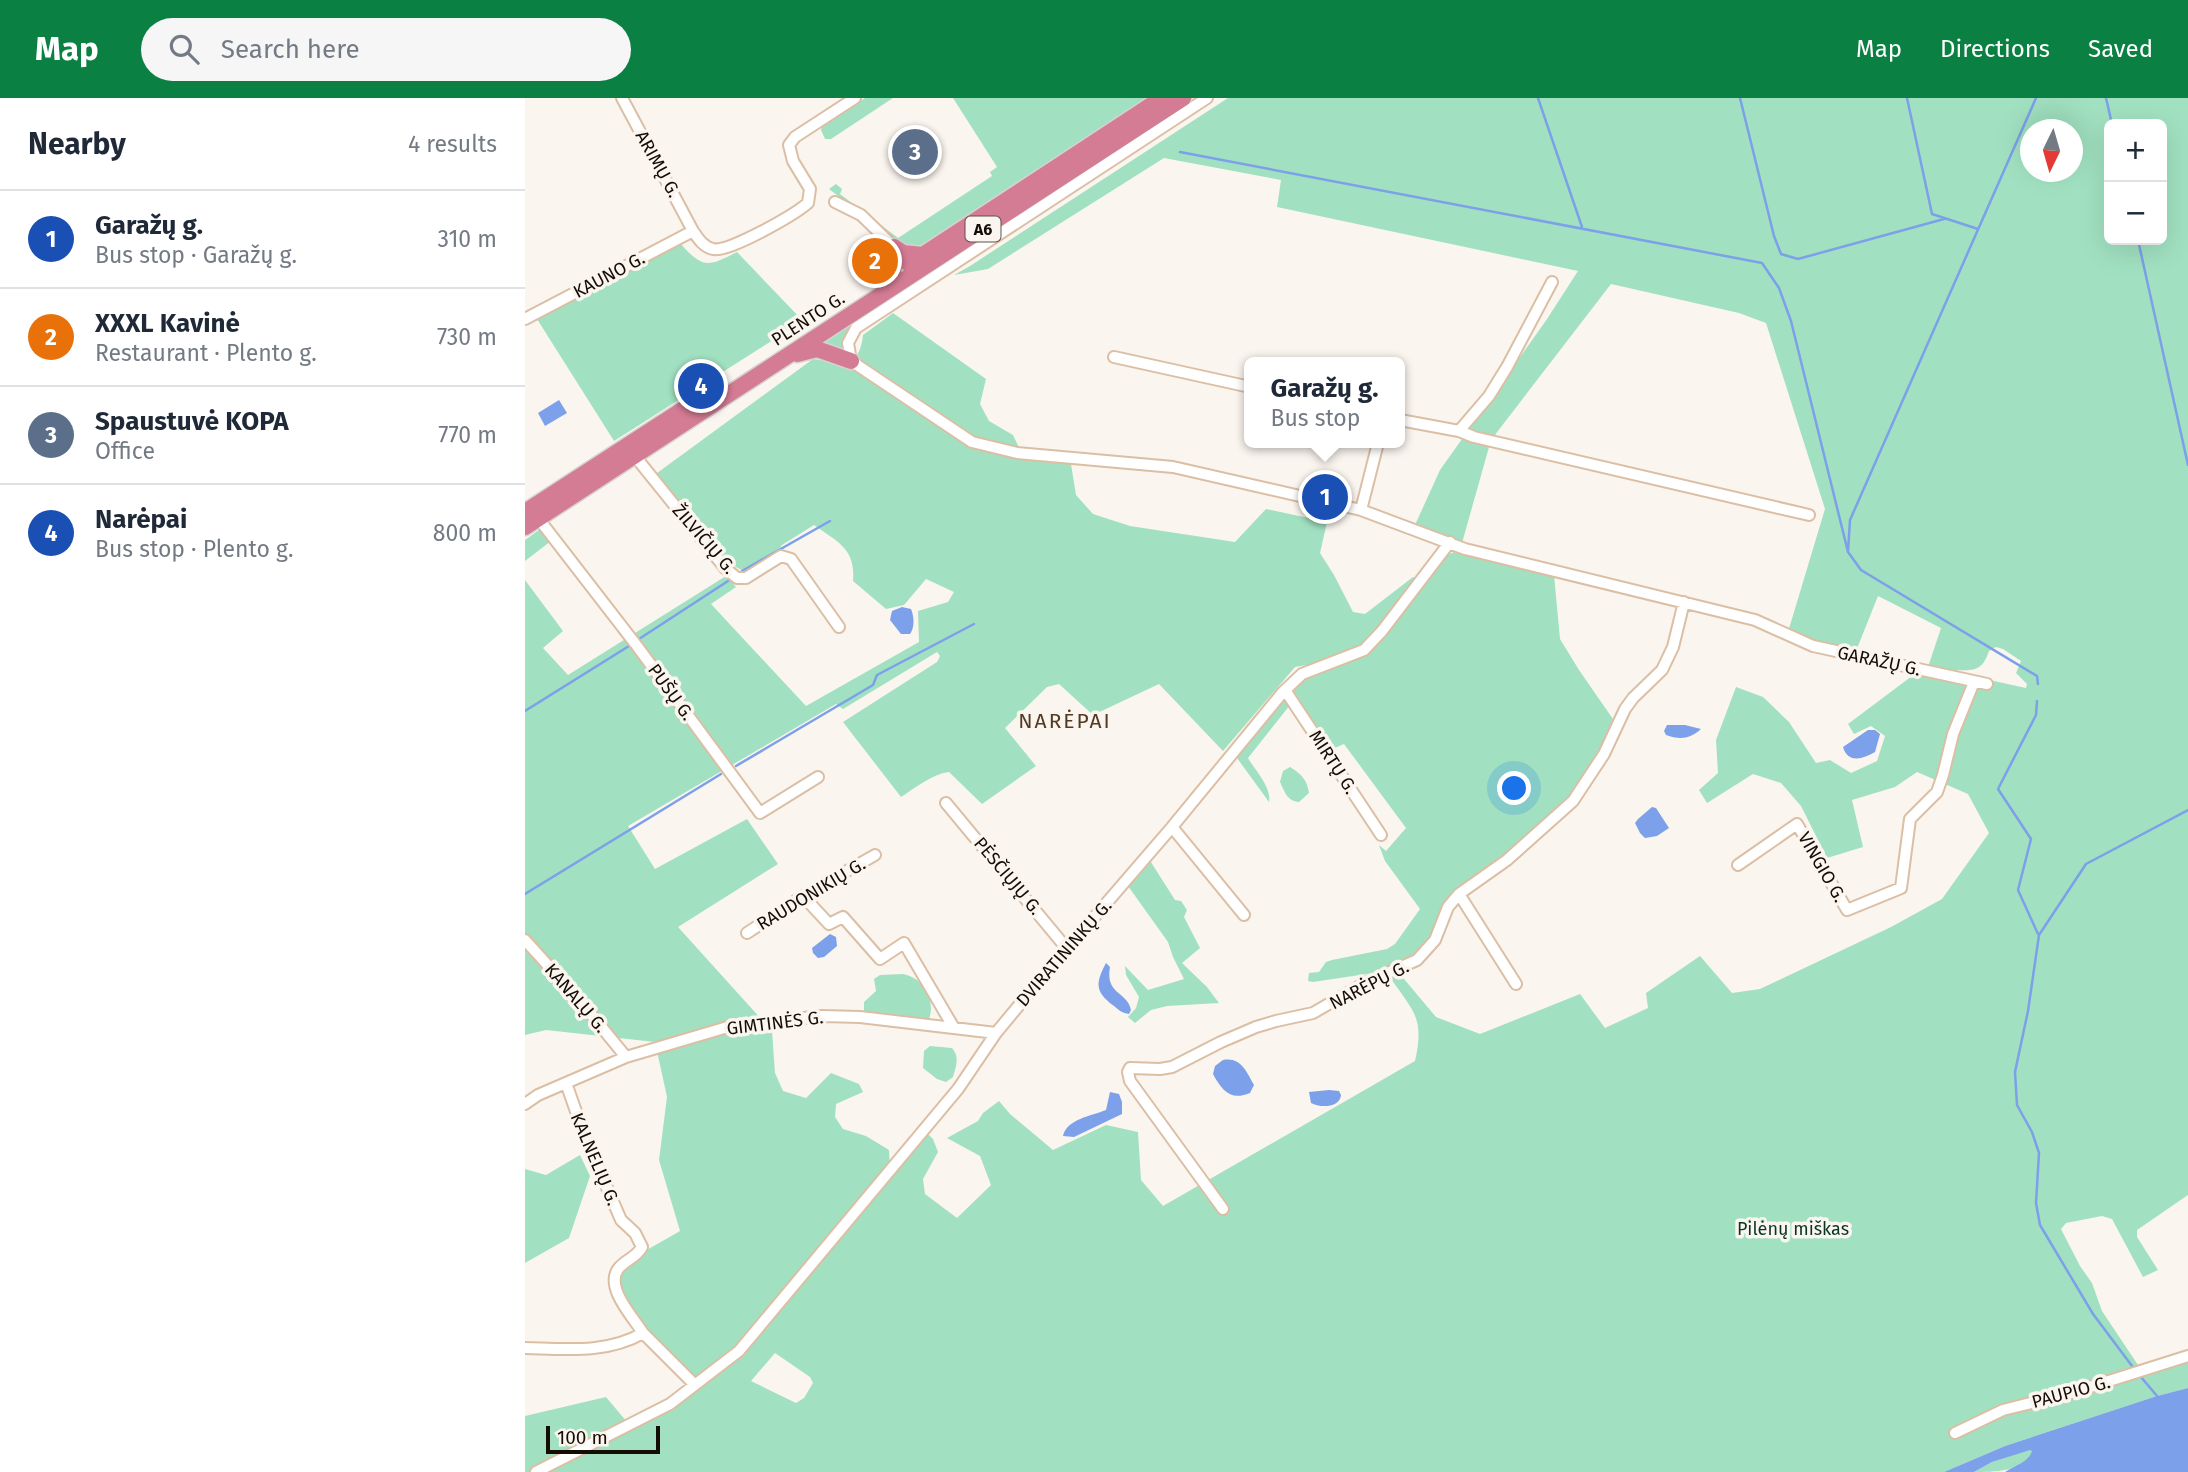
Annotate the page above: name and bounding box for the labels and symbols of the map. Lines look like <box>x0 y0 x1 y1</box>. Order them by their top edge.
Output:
north arrow <box>2020 119 2083 182</box>
pin: 3 <box>892 126 938 178</box>
street label: ARIMŲ G. <box>631 127 685 201</box>
road number: A6 <box>965 217 1001 242</box>
pin: 2 <box>852 235 898 287</box>
street label: KAUNO G. <box>569 247 649 303</box>
street label: PLENTO G. <box>767 287 849 351</box>
pin: 4 <box>678 360 724 412</box>
pin: 1 <box>1302 471 1348 523</box>
street label: ŽILVIČIŲ G. <box>668 500 740 578</box>
street label: GARAŽŲ G. <box>1835 641 1923 681</box>
street label: PUŠŲ G. <box>643 659 699 725</box>
district label: NARĖPAI <box>1018 708 1112 734</box>
street label: MIRTŲ G. <box>1304 726 1362 798</box>
your location <box>1497 771 1531 805</box>
street label: VINGIO G. <box>1793 828 1851 906</box>
street label: PĖSČIŲJŲ G. <box>969 833 1047 919</box>
street label: RAUDONIKIŲ G. <box>753 853 869 935</box>
street label: DVIRATININKŲ G. <box>1012 895 1116 1011</box>
street label: NARĖPŲ G. <box>1326 956 1412 1014</box>
street label: KANALŲ G. <box>540 959 612 1037</box>
street label: GIMTINĖS G. <box>725 1006 825 1040</box>
street label: KALNELIŲ G. <box>566 1109 624 1209</box>
park label: Pilėnų miškas <box>1737 1218 1849 1240</box>
street label: PAUPIO G. <box>2029 1371 2113 1413</box>
scale bar <box>546 1423 660 1455</box>

